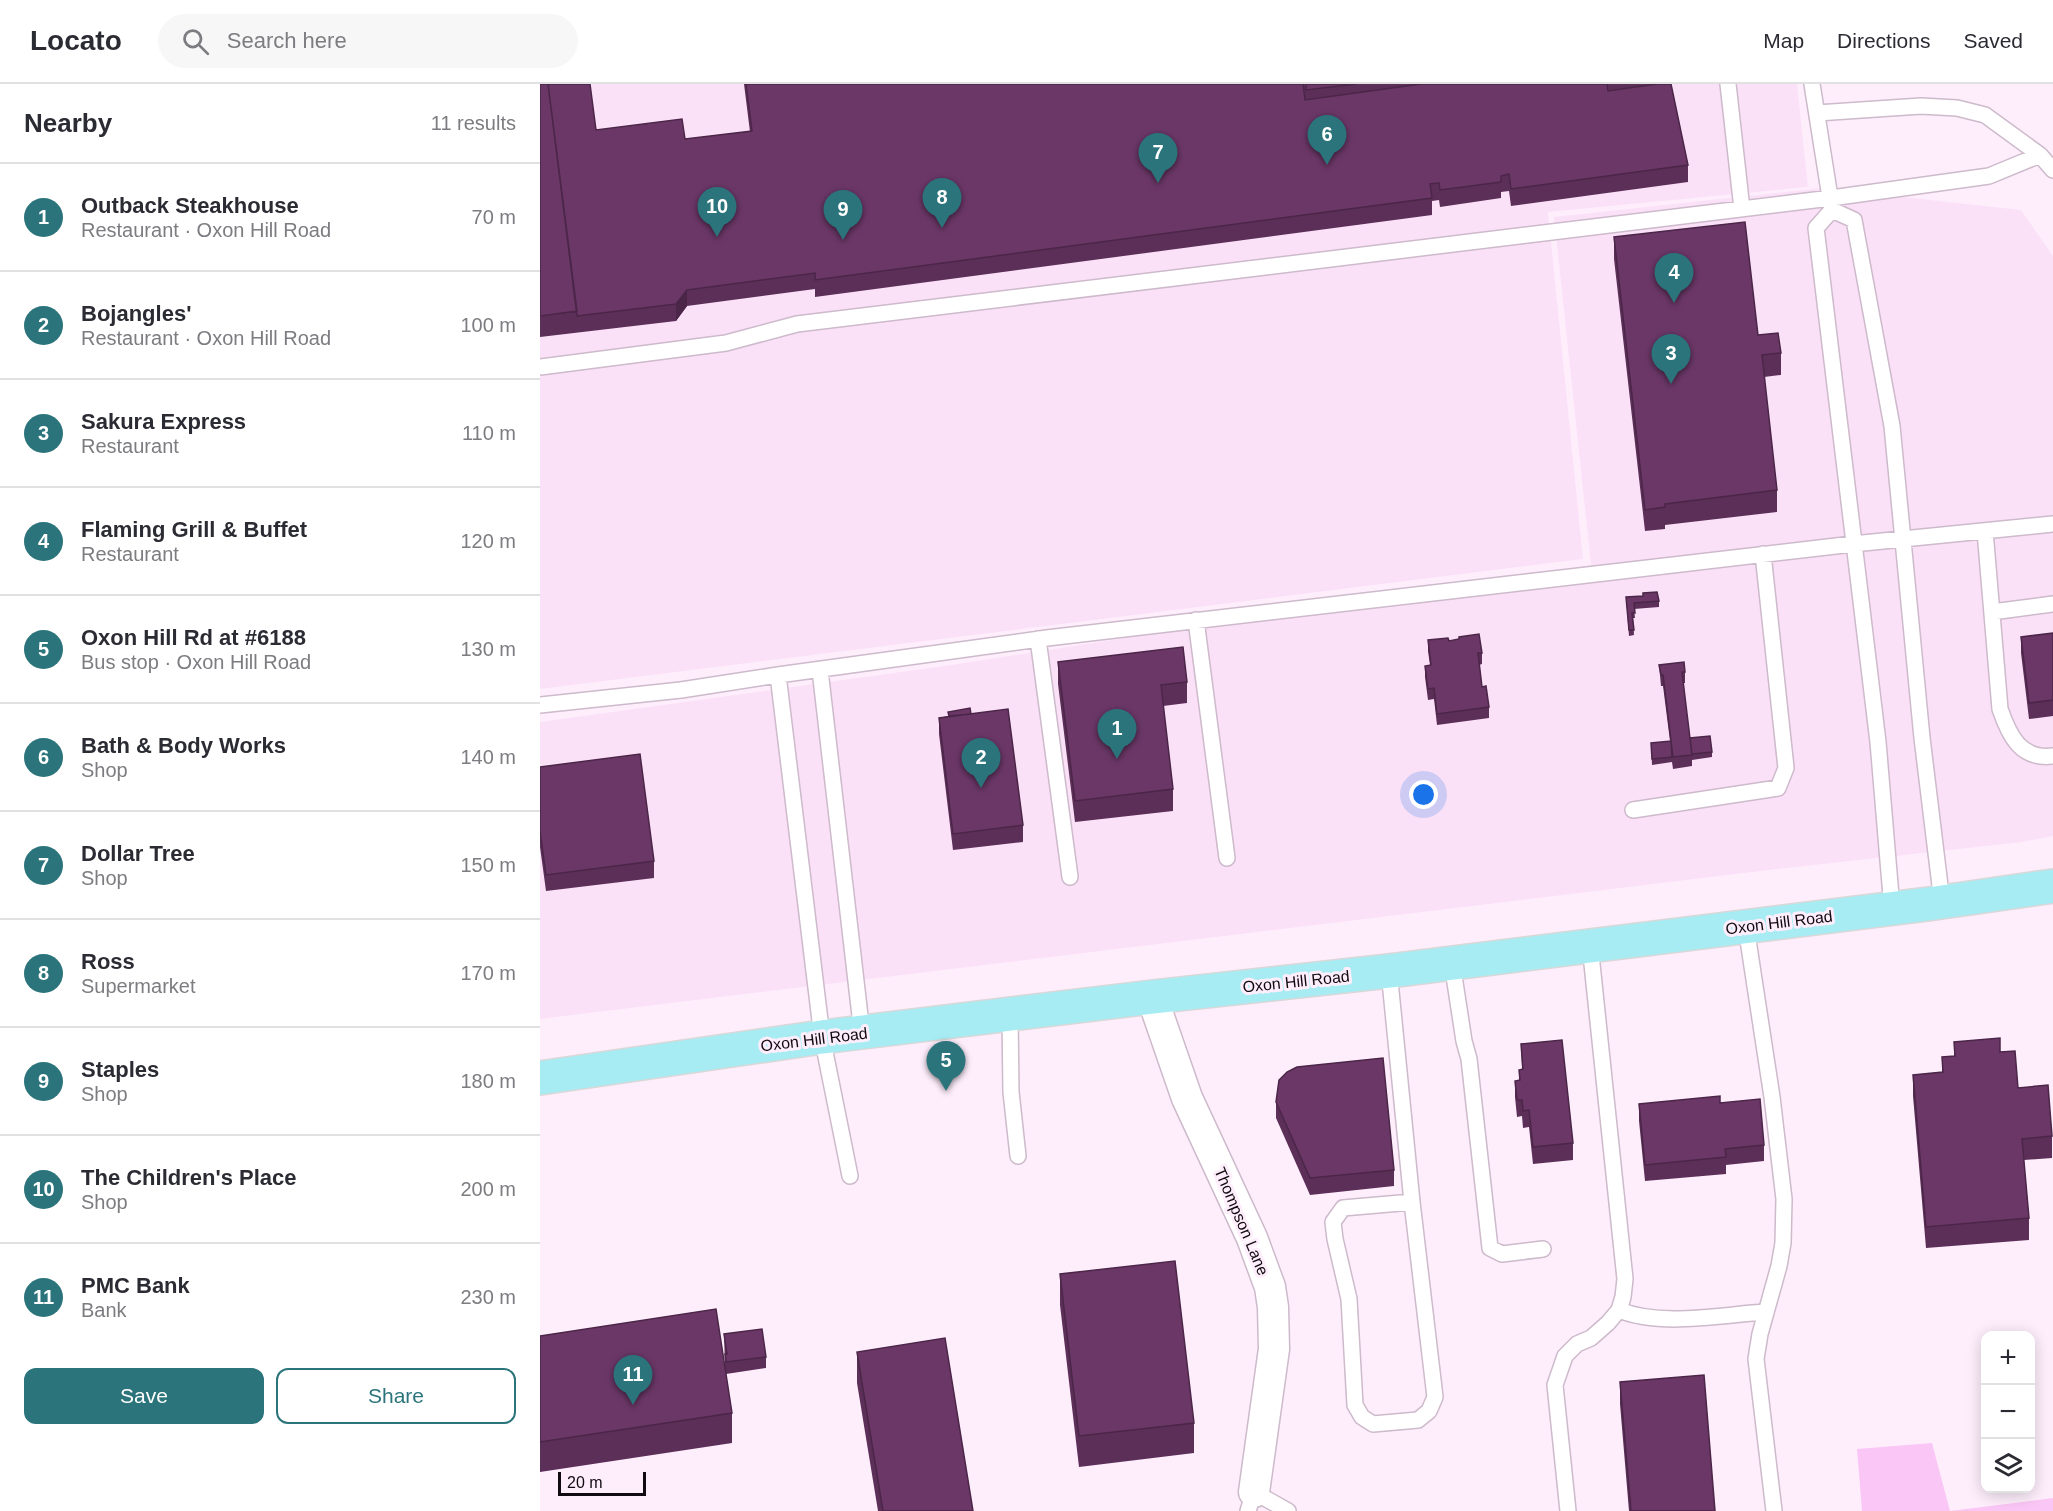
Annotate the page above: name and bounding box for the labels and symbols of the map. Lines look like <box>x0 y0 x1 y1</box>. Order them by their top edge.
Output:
pin: 6 <box>1308 116 1346 165</box>
pin: 7 <box>1138 134 1178 183</box>
pin: 8 <box>922 178 962 228</box>
pin: 10 <box>698 188 736 237</box>
pin: 9 <box>824 190 862 240</box>
pin: 4 <box>1654 254 1694 303</box>
pin: 3 <box>1652 334 1690 384</box>
pin: 1 <box>1098 710 1136 759</box>
pin: 2 <box>962 738 1000 788</box>
your location <box>1409 780 1438 809</box>
street label: Oxon Hill Road <box>1725 908 1834 937</box>
street label: Oxon Hill Road <box>1242 967 1350 996</box>
street label: Oxon Hill Road <box>760 1025 869 1054</box>
pin: 5 <box>926 1042 966 1091</box>
street label: Thompson Lane <box>1211 1165 1272 1278</box>
pin: 11 <box>614 1356 652 1405</box>
scale bar <box>558 1469 646 1496</box>

